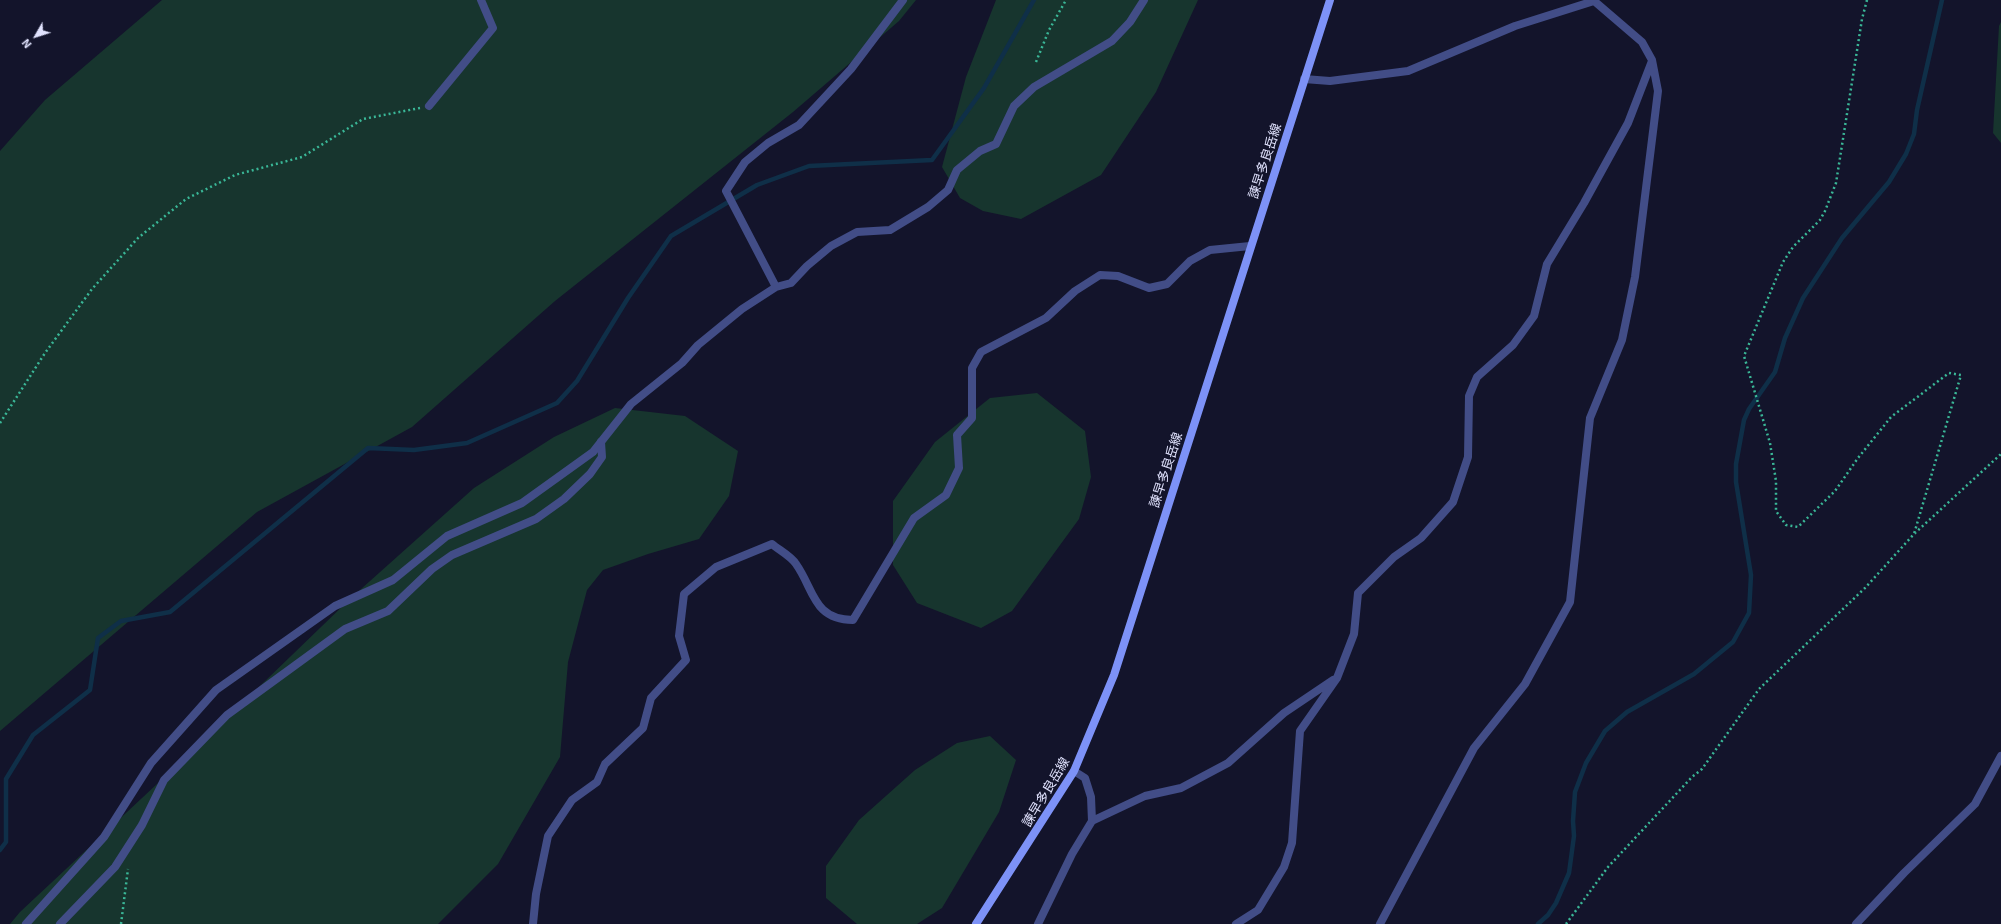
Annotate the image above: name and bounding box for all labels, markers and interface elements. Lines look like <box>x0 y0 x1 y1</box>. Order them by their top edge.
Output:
north arrow <box>16 16 56 56</box>
text: N <box>19 37 34 51</box>
street label: 諫早多良岳線 <box>1246 121 1284 201</box>
street label: 諫早多良岳線 <box>1147 430 1185 510</box>
street label: 諫早多良岳線 <box>1019 755 1073 829</box>

